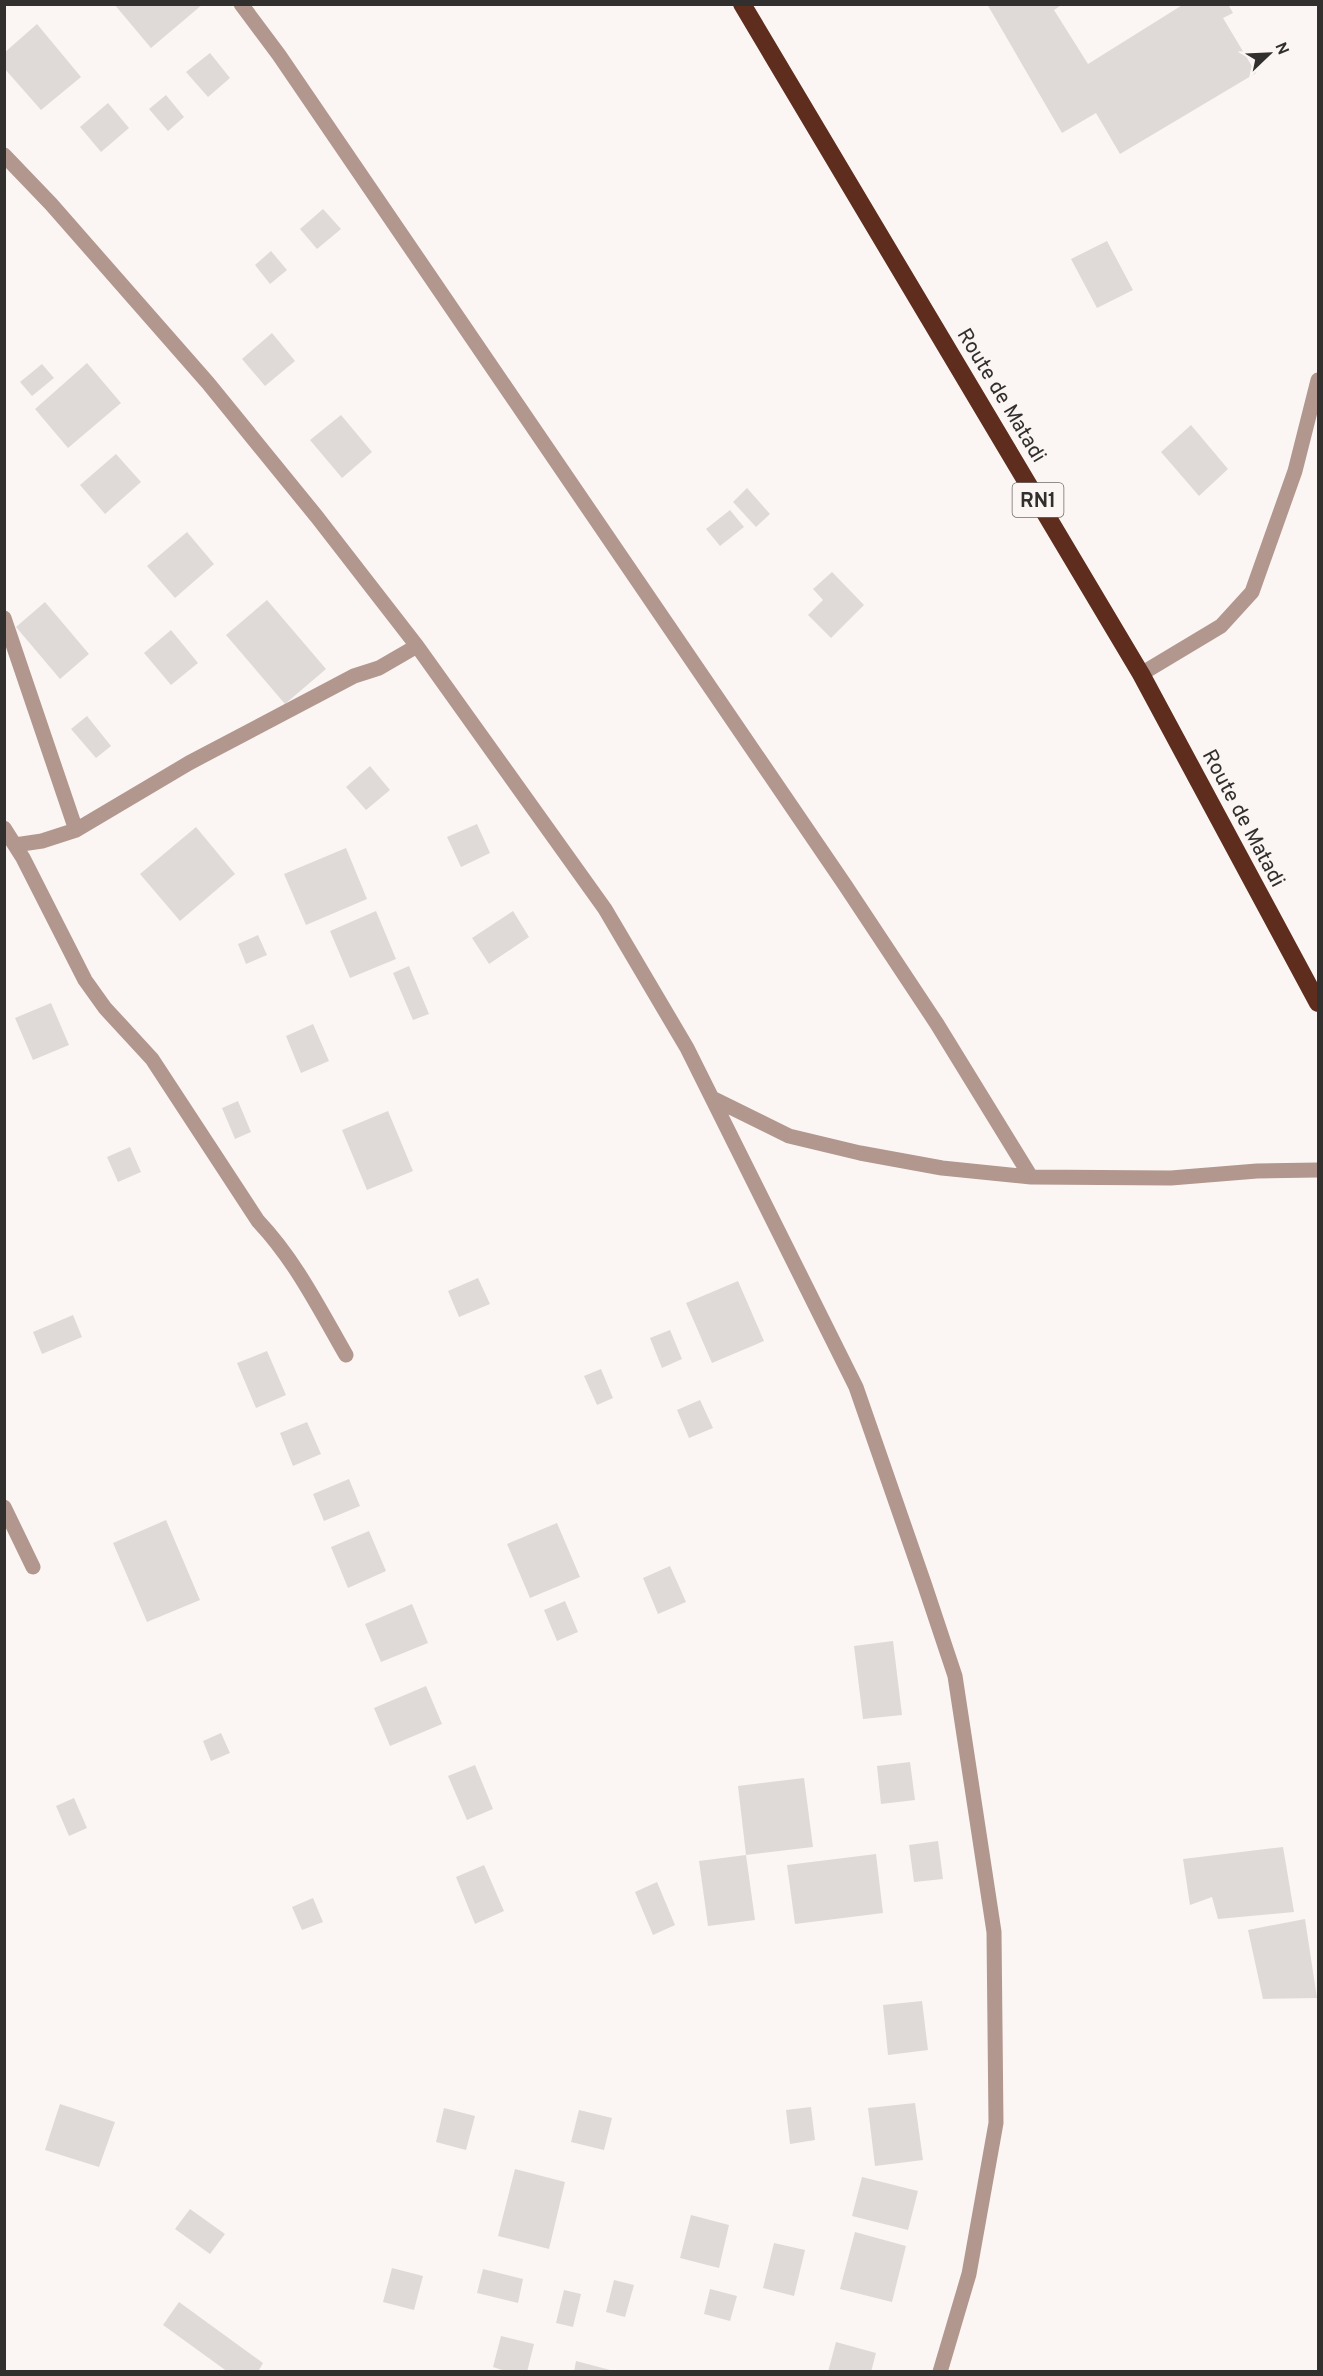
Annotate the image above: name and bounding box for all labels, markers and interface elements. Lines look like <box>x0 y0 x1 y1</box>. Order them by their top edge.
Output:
north arrow <box>1239 24 1299 84</box>
text: N <box>1270 40 1292 58</box>
street label: Route de Matadi <box>950 324 1051 468</box>
road number: RN1 <box>1012 483 1064 517</box>
street label: Route de Matadi <box>1195 745 1290 892</box>

